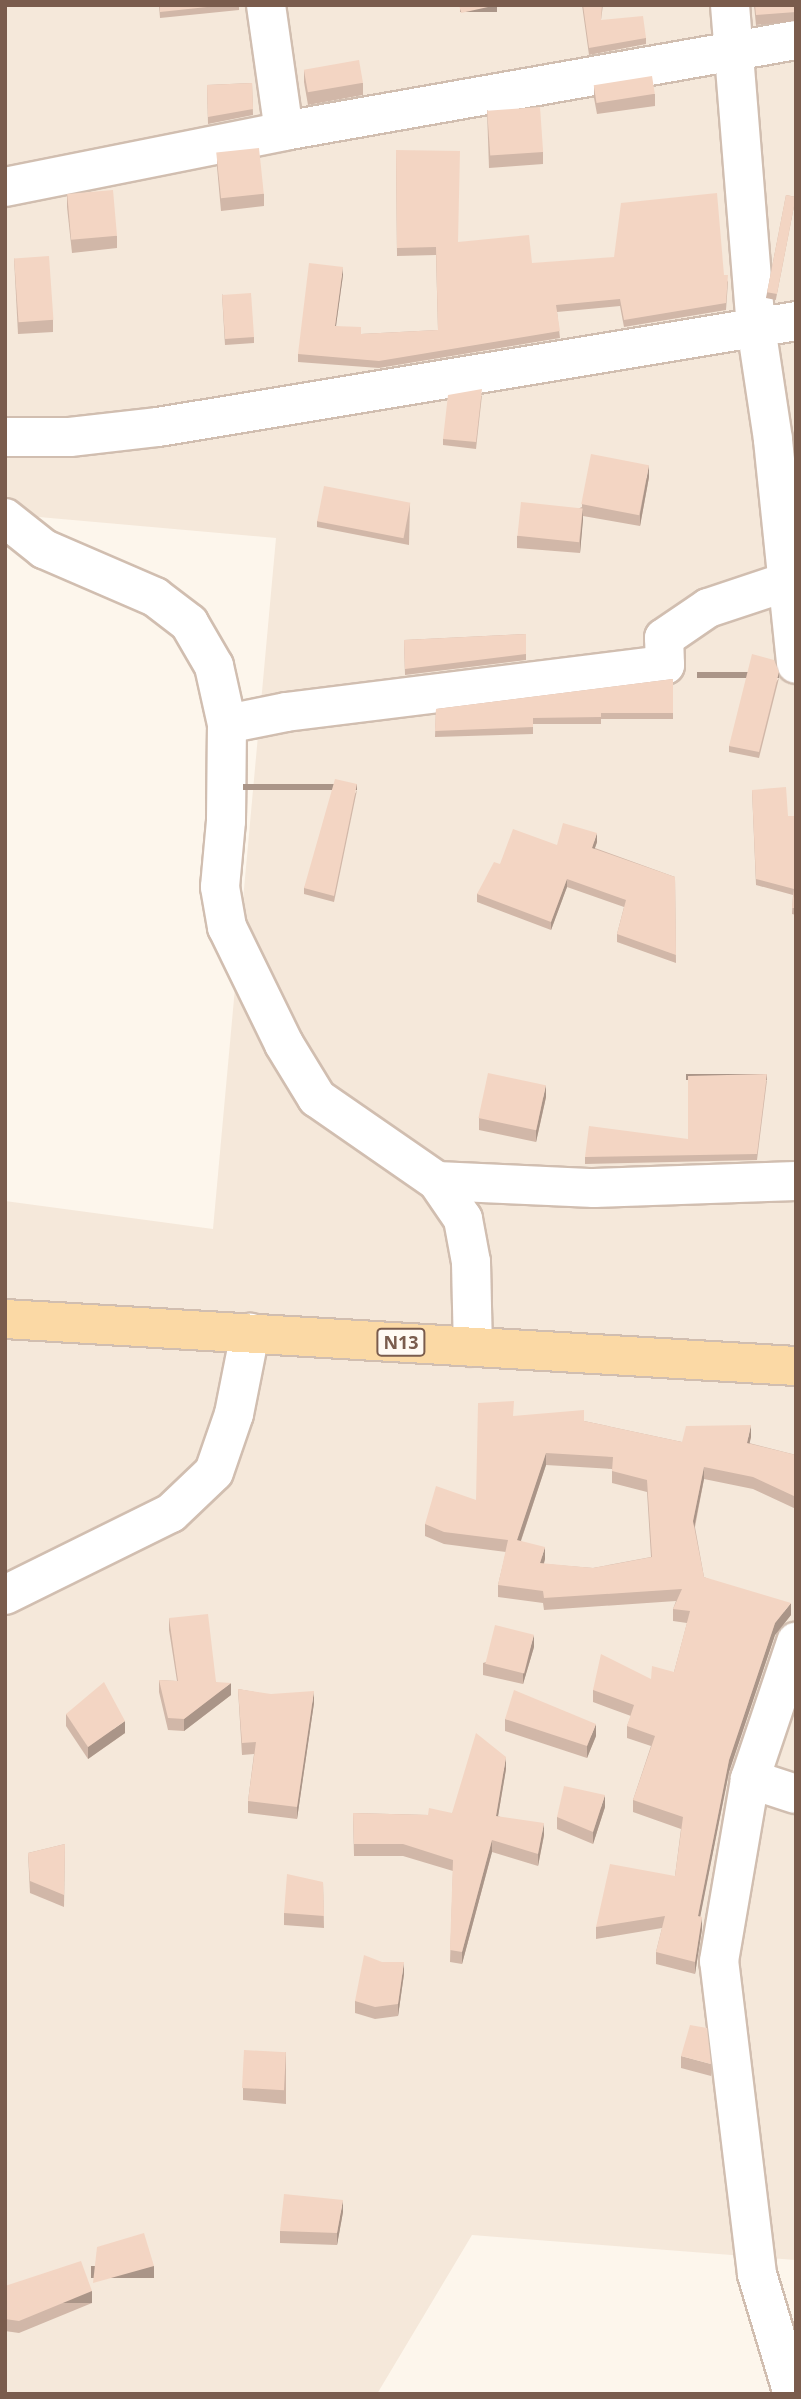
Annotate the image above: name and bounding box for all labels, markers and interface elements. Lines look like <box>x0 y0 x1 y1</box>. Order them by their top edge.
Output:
road number: N13 <box>375 1328 427 1357</box>

